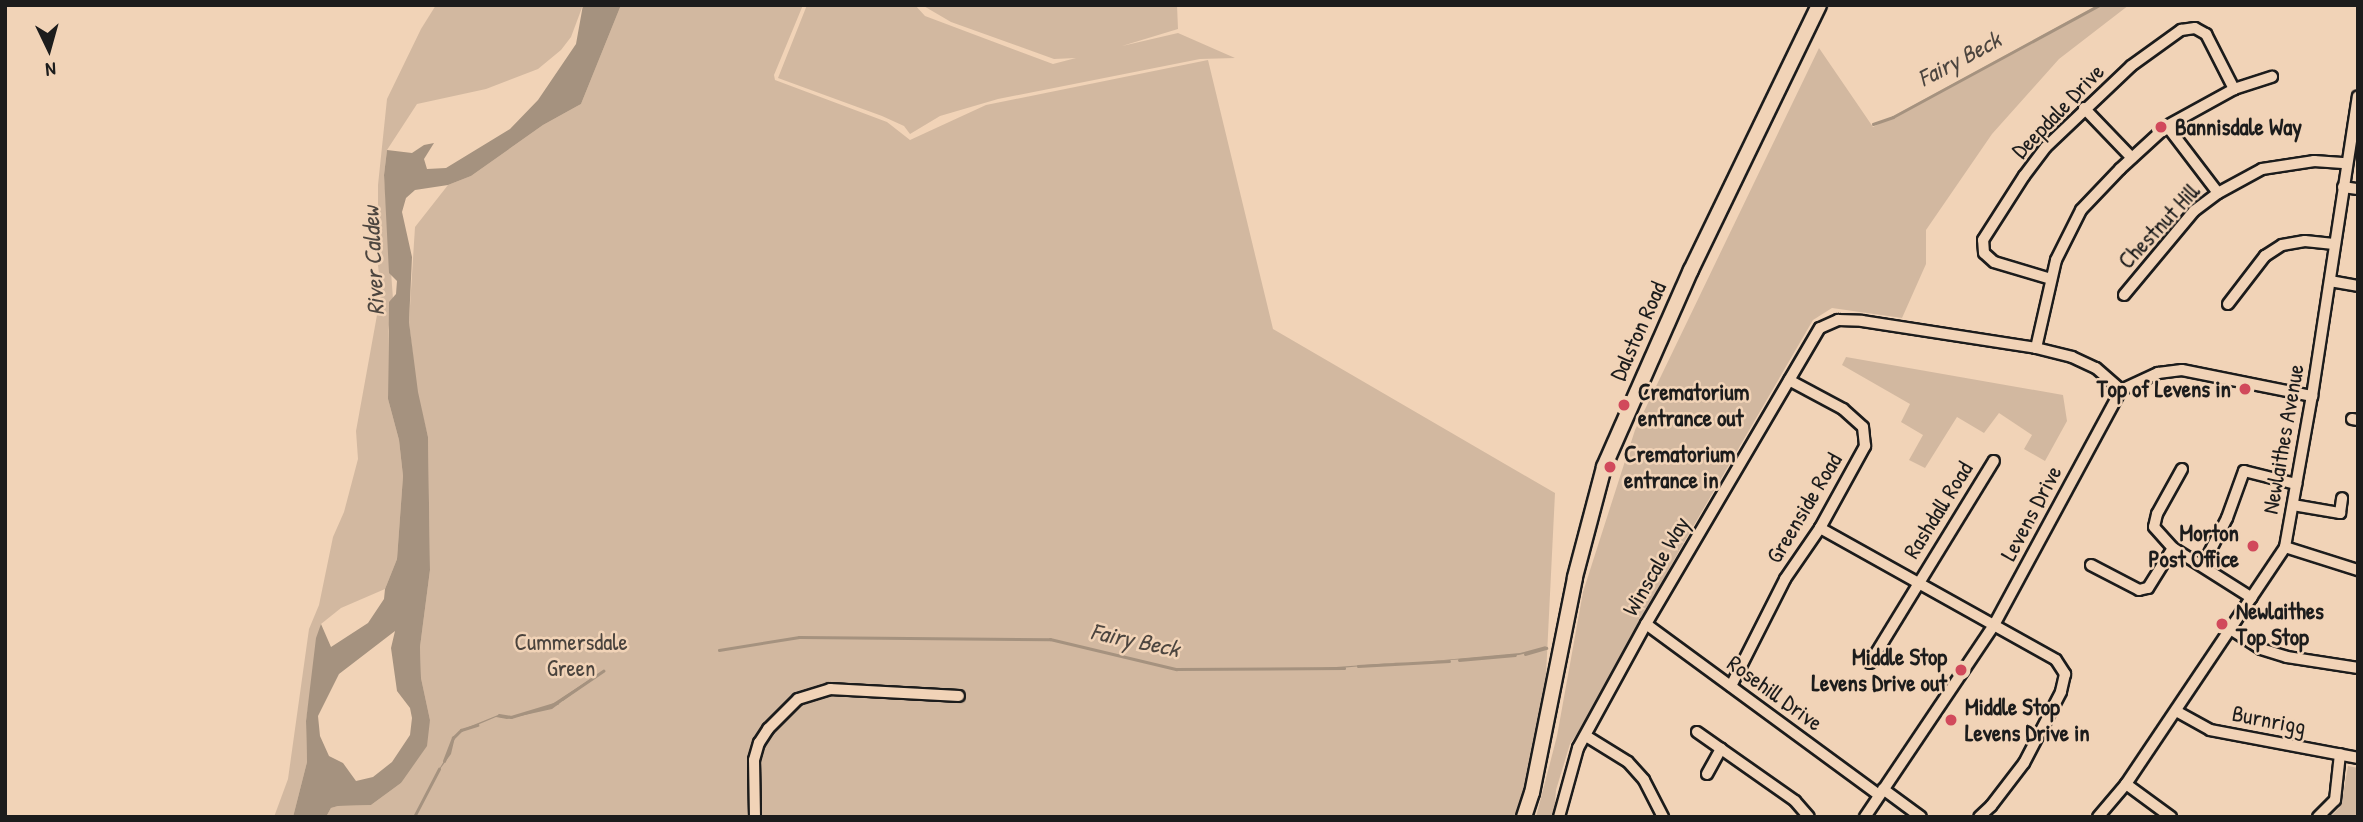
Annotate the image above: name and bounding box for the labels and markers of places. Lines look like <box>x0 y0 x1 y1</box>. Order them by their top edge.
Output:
place label: Bannisdale Way <box>2175 113 2302 141</box>
marker: Bannisdale Way <box>2153 119 2169 135</box>
place label: Top of Levens in <box>2097 375 2231 403</box>
place label: Crematorium entrance out <box>1638 378 1749 432</box>
marker: Top of Levens in <box>2237 381 2253 397</box>
marker: Crematorium entrance out <box>1616 397 1632 413</box>
place label: Crematorium entrance in <box>1624 440 1735 494</box>
marker: Crematorium entrance in <box>1602 459 1618 475</box>
place label: Morton Post Office <box>2149 519 2239 573</box>
marker: Morton Post Office <box>2245 538 2261 554</box>
place label: Newlaithes Top Stop <box>2236 597 2324 651</box>
marker: Newlaithes Top Stop <box>2214 616 2230 632</box>
place label: Middle Stop Levens Drive out <box>1811 643 1947 697</box>
marker: Middle Stop Levens Drive out <box>1953 662 1969 678</box>
place label: Middle Stop Levens Drive in <box>1965 693 2090 747</box>
marker: Middle Stop Levens Drive in <box>1943 712 1959 728</box>

